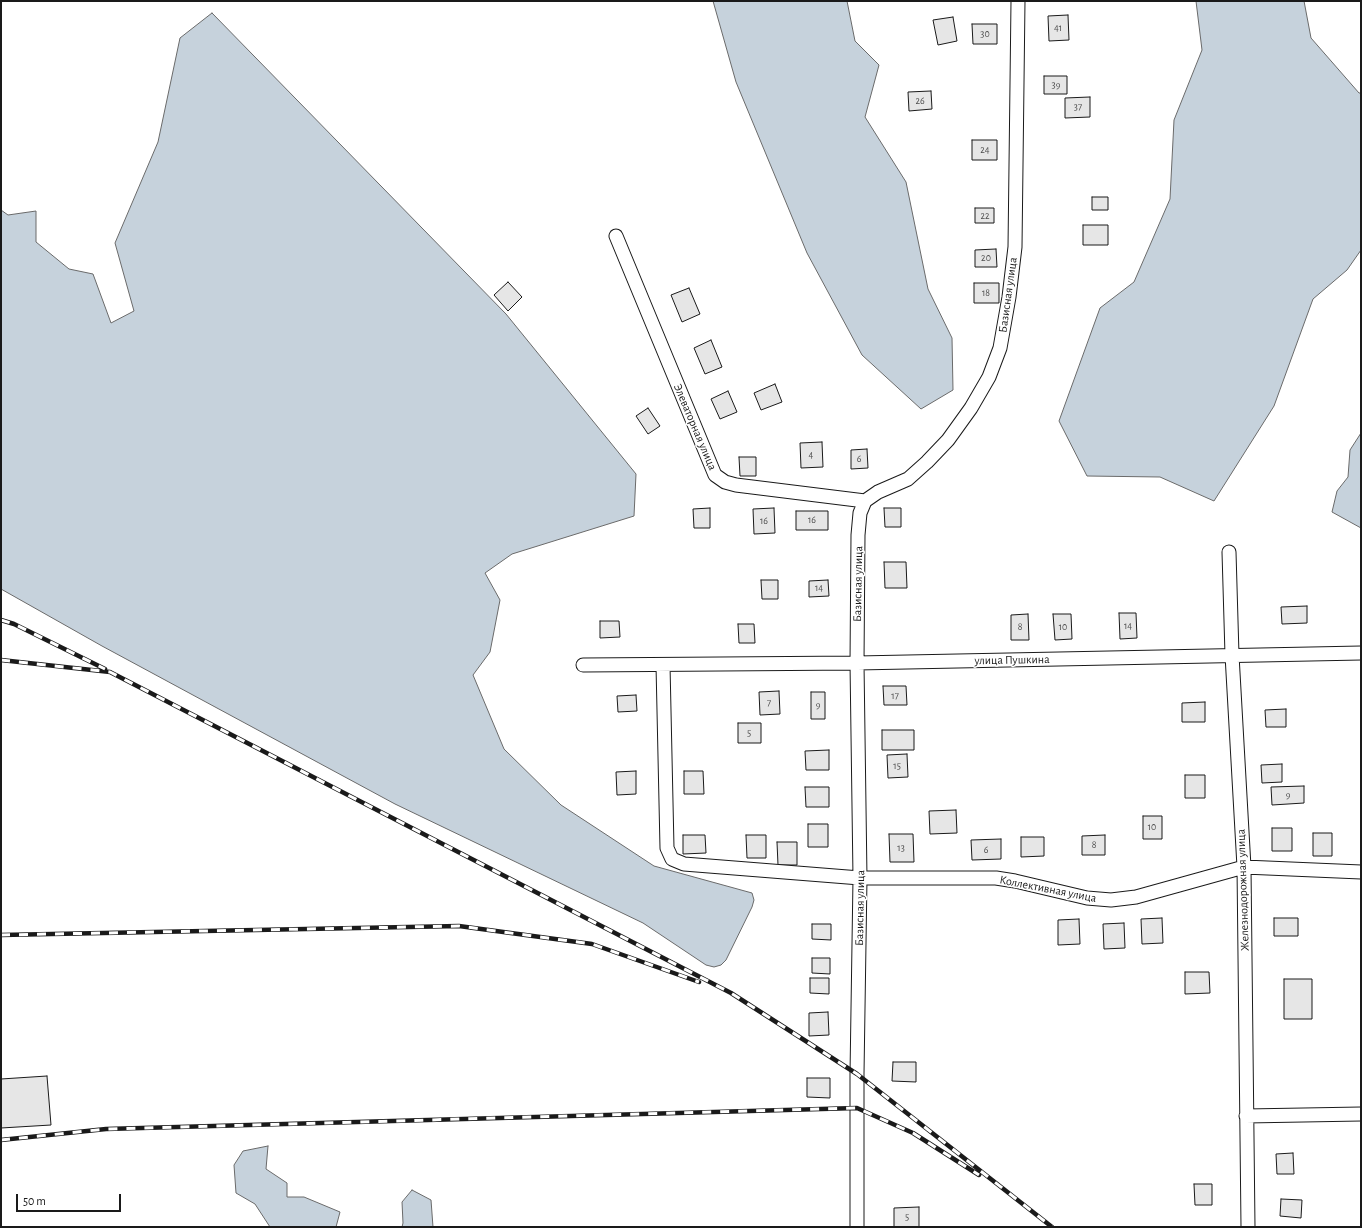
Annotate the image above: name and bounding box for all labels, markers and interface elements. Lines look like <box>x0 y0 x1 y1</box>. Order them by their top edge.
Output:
house number: 41 <box>1054 22 1062 34</box>
house number: 30 <box>980 28 990 40</box>
house number: 39 <box>1052 79 1060 91</box>
house number: 26 <box>915 95 925 107</box>
house number: 37 <box>1074 101 1082 113</box>
house number: 24 <box>980 144 990 156</box>
house number: 22 <box>980 210 990 222</box>
house number: 20 <box>981 252 991 264</box>
street label: Базисная улица <box>996 256 1020 334</box>
house number: 18 <box>982 287 990 299</box>
street label: Элеваторная улица <box>670 382 720 472</box>
house number: 4 <box>809 449 813 461</box>
house number: 6 <box>857 453 861 465</box>
house number: 16 <box>808 514 816 526</box>
house number: 16 <box>760 515 768 527</box>
street label: Базисная улица <box>850 546 866 622</box>
house number: 14 <box>815 582 823 594</box>
house number: 14 <box>1124 620 1132 632</box>
house number: 8 <box>1018 621 1022 633</box>
house number: 10 <box>1059 621 1067 633</box>
street label: улица Пушкина <box>974 652 1050 668</box>
house number: 17 <box>891 690 899 702</box>
house number: 7 <box>767 697 771 709</box>
house number: 9 <box>816 699 820 711</box>
house number: 5 <box>747 727 751 739</box>
house number: 15 <box>893 760 901 772</box>
house number: 9 <box>1286 789 1290 801</box>
house number: 10 <box>1148 821 1156 833</box>
street label: Железнодорожная улица <box>1234 829 1252 951</box>
house number: 8 <box>1092 839 1096 851</box>
house number: 13 <box>897 842 905 854</box>
house number: 6 <box>984 844 988 856</box>
street label: Базисная улица <box>852 870 868 946</box>
street label: Коллективная улица <box>998 873 1098 905</box>
scale bar <box>18 1186 123 1212</box>
text: 50 m <box>23 1195 46 1207</box>
house number: 5 <box>905 1211 909 1223</box>

